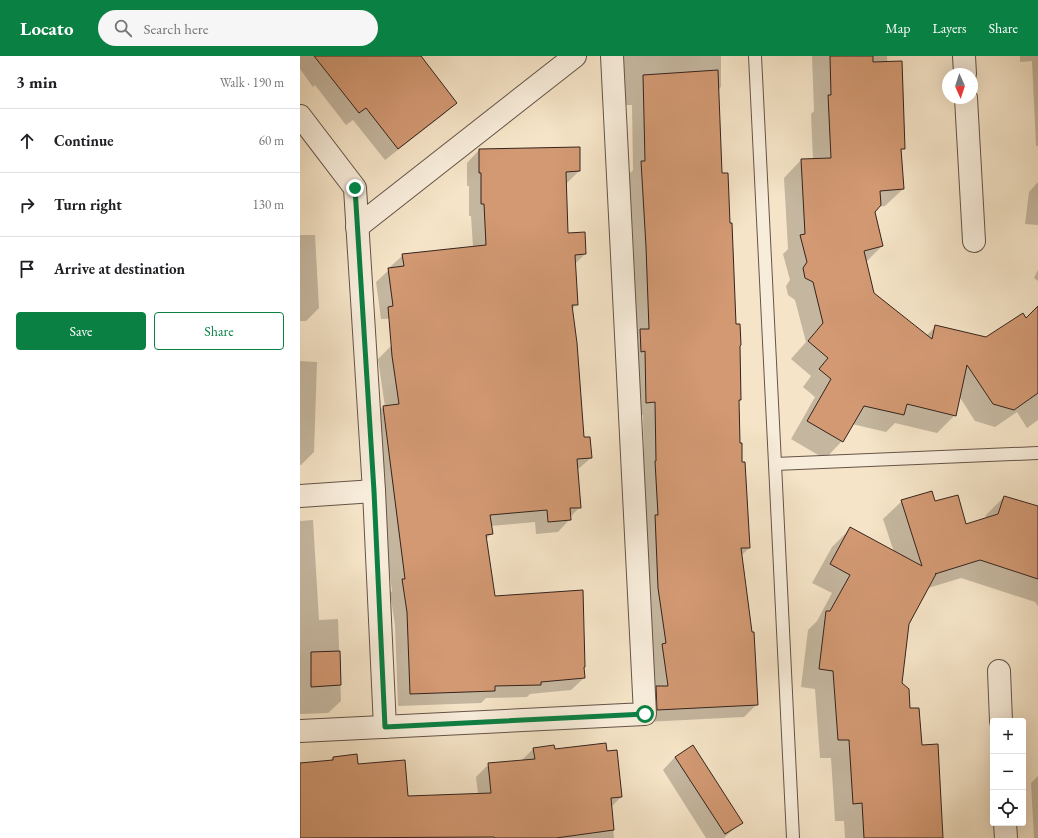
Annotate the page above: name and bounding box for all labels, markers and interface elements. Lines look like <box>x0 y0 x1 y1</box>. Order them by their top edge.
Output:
search box <box>98 10 378 46</box>
text: Locato <box>20 16 74 41</box>
icon: search <box>112 17 134 39</box>
text: Search here <box>144 19 209 38</box>
text: Map <box>885 19 910 37</box>
text: Layers <box>932 19 967 37</box>
text: Share <box>989 19 1018 37</box>
north arrow <box>942 68 978 104</box>
text: 3 min <box>16 71 57 93</box>
text: Walk · 190 m <box>220 74 284 91</box>
icon: ahead <box>16 130 38 152</box>
text: Continue <box>54 131 114 150</box>
text: 60 m <box>259 132 284 149</box>
route end <box>346 179 364 197</box>
icon: right <box>16 194 38 216</box>
text: Turn right <box>54 195 122 214</box>
text: 130 m <box>253 196 284 213</box>
icon: arrive <box>16 258 38 280</box>
text: Arrive at destination <box>54 259 185 278</box>
button: Save <box>16 312 146 350</box>
button: Share <box>154 312 284 350</box>
route start <box>636 705 654 723</box>
map controls <box>990 718 1026 826</box>
button: + <box>990 718 1026 754</box>
button: − <box>990 754 1026 790</box>
button: locate <box>990 790 1026 826</box>

